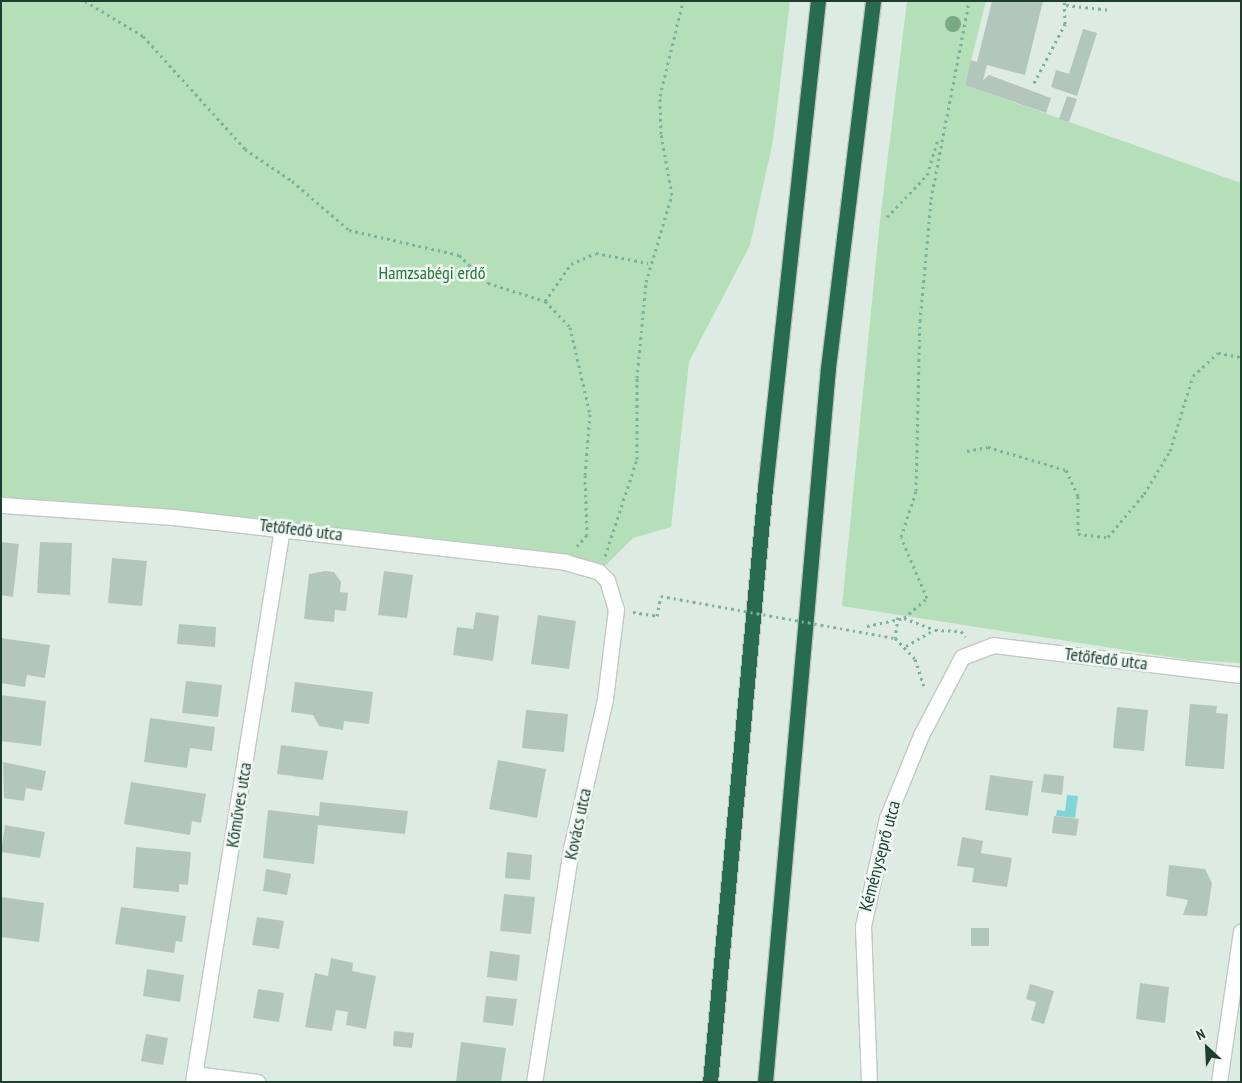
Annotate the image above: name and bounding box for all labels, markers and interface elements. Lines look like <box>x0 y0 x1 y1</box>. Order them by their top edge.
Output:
park label: Hamzsabégi erdő <box>379 262 485 284</box>
street label: Tetőfedő utca <box>258 514 344 546</box>
street label: Tetőfedő utca <box>1063 643 1149 675</box>
street label: Kőműves utca <box>222 761 256 849</box>
street label: Kovács utca <box>560 786 596 862</box>
street label: Kéményseprő utca <box>855 798 905 914</box>
north arrow <box>1182 1023 1232 1073</box>
text: N <box>1193 1025 1208 1044</box>

